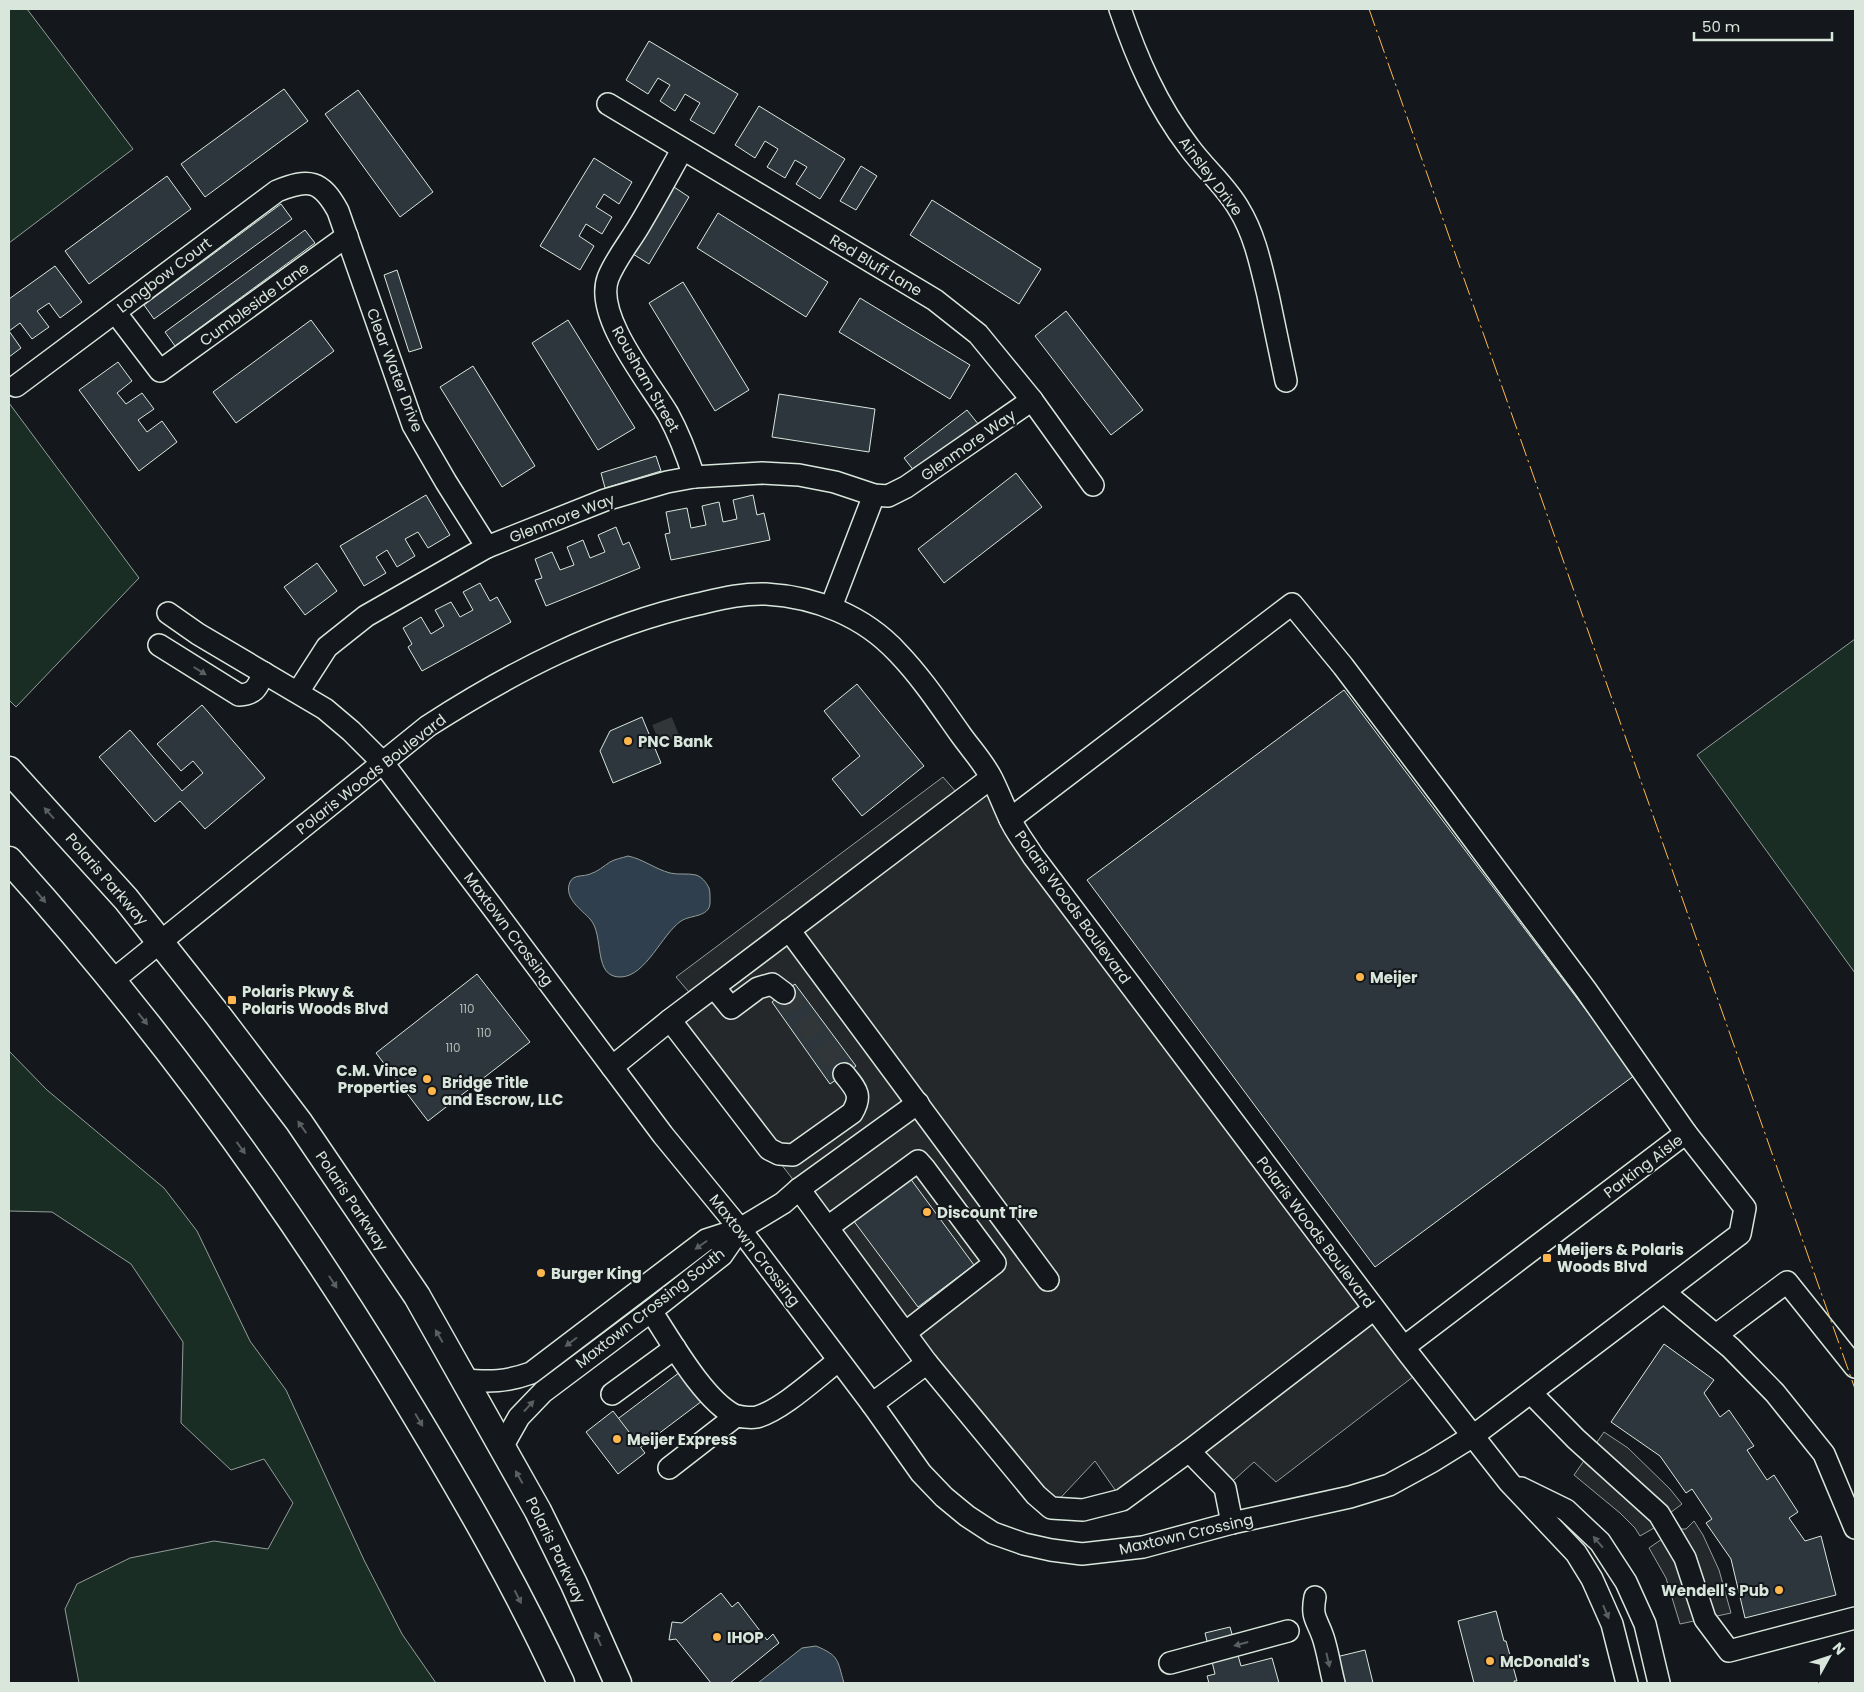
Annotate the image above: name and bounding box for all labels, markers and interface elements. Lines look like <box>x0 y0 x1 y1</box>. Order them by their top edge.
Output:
scale bar <box>1694 10 1832 42</box>
text: 50 m <box>1702 16 1740 37</box>
street label: Ainsley Drive <box>1174 132 1248 220</box>
street label: Red Bluff Lane <box>826 229 926 301</box>
street label: Longbow Court <box>112 232 216 318</box>
street label: Cumbleside Lane <box>195 257 313 351</box>
street label: Clear Water Drive <box>362 305 428 435</box>
street label: Rousham Street <box>607 322 685 436</box>
street label: Glenmore Way <box>916 404 1020 486</box>
street label: Glenmore Way <box>506 488 618 548</box>
one-way arrow <box>194 666 207 676</box>
street label: Polaris Woods Boulevard <box>292 709 450 839</box>
place label: PNC Bank <box>638 731 713 752</box>
marker: PNC Bank <box>622 735 634 747</box>
one-way arrow <box>43 808 55 820</box>
street label: Polaris Woods Boulevard <box>1010 826 1136 988</box>
street label: Polaris Parkway <box>61 828 153 930</box>
street label: Maxtown Crossing <box>459 868 559 990</box>
one-way arrow <box>36 890 47 903</box>
place label: Meijer <box>1370 967 1418 988</box>
marker: Meijer <box>1354 971 1366 983</box>
place label: Polaris Pkwy & Polaris Woods Blvd <box>242 981 388 1019</box>
marker: Polaris Pkwy & Polaris Woods Blvd <box>226 994 238 1006</box>
house number: 110 <box>459 1000 475 1017</box>
one-way arrow <box>137 1012 148 1025</box>
house number: 110 <box>476 1024 492 1041</box>
house number: 110 <box>445 1039 461 1056</box>
place label: C.M. Vince Properties <box>336 1060 417 1098</box>
place label: Bridge Title and Escrow, LLC <box>442 1072 563 1110</box>
marker: C.M. Vince Properties <box>421 1073 433 1085</box>
marker: Bridge Title and Escrow, LLC <box>426 1085 438 1097</box>
one-way arrow <box>297 1120 307 1134</box>
street label: Parking Aisle <box>1599 1129 1687 1203</box>
one-way arrow <box>236 1141 246 1155</box>
street label: Polaris Parkway <box>311 1147 394 1256</box>
street label: Polaris Woods Boulevard <box>1252 1152 1380 1312</box>
street label: Maxtown Crossing <box>705 1190 805 1310</box>
place label: Discount Tire <box>937 1202 1038 1223</box>
marker: Discount Tire <box>921 1206 933 1218</box>
place label: Meijers & Polaris Woods Blvd <box>1557 1239 1684 1277</box>
one-way arrow <box>694 1240 708 1250</box>
street label: Maxtown Crossing South <box>571 1243 729 1373</box>
marker: Meijers & Polaris Woods Blvd <box>1541 1252 1553 1264</box>
place label: Burger King <box>551 1263 642 1284</box>
marker: Burger King <box>535 1267 547 1279</box>
one-way arrow <box>328 1275 338 1289</box>
one-way arrow <box>435 1328 443 1343</box>
one-way arrow <box>565 1337 578 1348</box>
one-way arrow <box>523 1401 535 1413</box>
one-way arrow <box>414 1413 423 1426</box>
place label: Meijer Express <box>627 1429 737 1450</box>
marker: Meijer Express <box>611 1433 623 1445</box>
one-way arrow <box>515 1470 523 1484</box>
street label: Polaris Parkway <box>521 1493 591 1607</box>
street label: Maxtown Crossing <box>1117 1508 1255 1560</box>
one-way arrow <box>1593 1536 1604 1549</box>
place label: Wendell's Pub <box>1661 1580 1769 1601</box>
marker: Wendell's Pub <box>1773 1584 1785 1596</box>
one-way arrow <box>514 1590 522 1605</box>
one-way arrow <box>1603 1605 1611 1619</box>
place label: IHOP <box>727 1627 764 1648</box>
marker: IHOP <box>711 1631 723 1643</box>
one-way arrow <box>594 1632 602 1646</box>
north arrow <box>1804 1632 1854 1682</box>
text: N <box>1828 1638 1850 1659</box>
one-way arrow <box>1233 1640 1248 1648</box>
place label: McDonald's <box>1500 1651 1590 1672</box>
one-way arrow <box>1324 1652 1332 1667</box>
marker: McDonald's <box>1484 1655 1496 1667</box>

